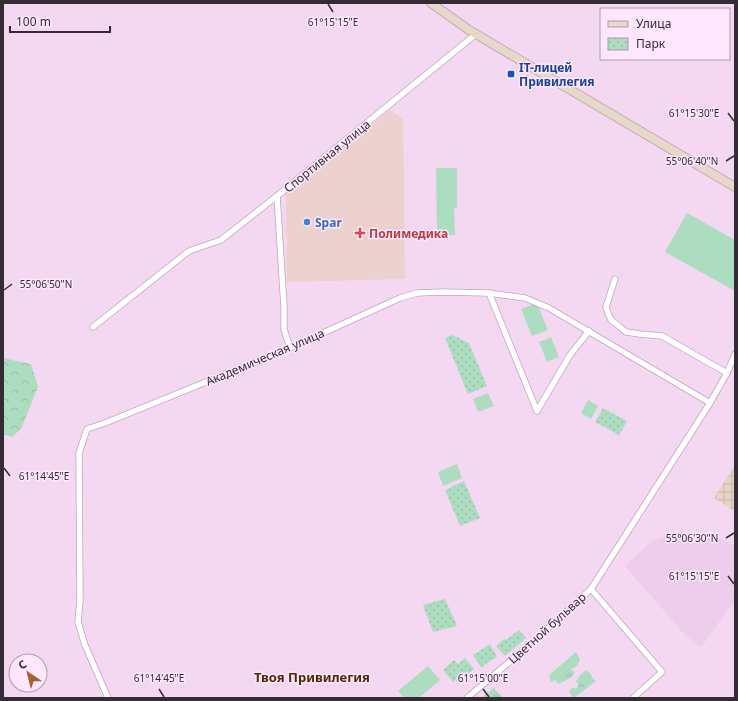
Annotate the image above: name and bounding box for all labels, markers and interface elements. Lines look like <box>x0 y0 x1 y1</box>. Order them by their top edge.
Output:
scale bar <box>10 8 110 34</box>
legend <box>600 8 730 60</box>
text: 100 m <box>16 13 51 30</box>
text: 61°15'15"E <box>308 15 358 29</box>
text: Улица <box>636 15 671 32</box>
text: Парк <box>636 35 666 52</box>
place label: IT-лицей Привилегия <box>519 59 595 90</box>
marker: IT-лицей Привилегия <box>506 69 516 79</box>
text: 61°15'30"E <box>669 106 719 120</box>
street label: Спортивная улица <box>280 116 374 196</box>
text: 55°06'40"N <box>666 154 718 168</box>
place label: Spar <box>315 214 342 231</box>
marker: Spar <box>302 217 312 227</box>
place label: Полимедика <box>369 225 448 242</box>
marker: Полимедика <box>354 227 366 239</box>
text: 55°06'50"N <box>20 277 72 291</box>
street label: Академическая улица <box>203 324 327 390</box>
text: 61°14'45"E <box>19 469 69 483</box>
text: 55°06'30"N <box>666 531 718 545</box>
text: 61°15'15"E <box>669 569 719 583</box>
street label: Цветной бульвар <box>504 588 590 668</box>
north arrow <box>8 653 48 693</box>
text: С <box>15 656 29 673</box>
district label: Твоя Привилегия <box>254 668 370 686</box>
text: 61°14'45"E <box>134 671 184 685</box>
text: 61°15'00"E <box>458 671 508 685</box>

